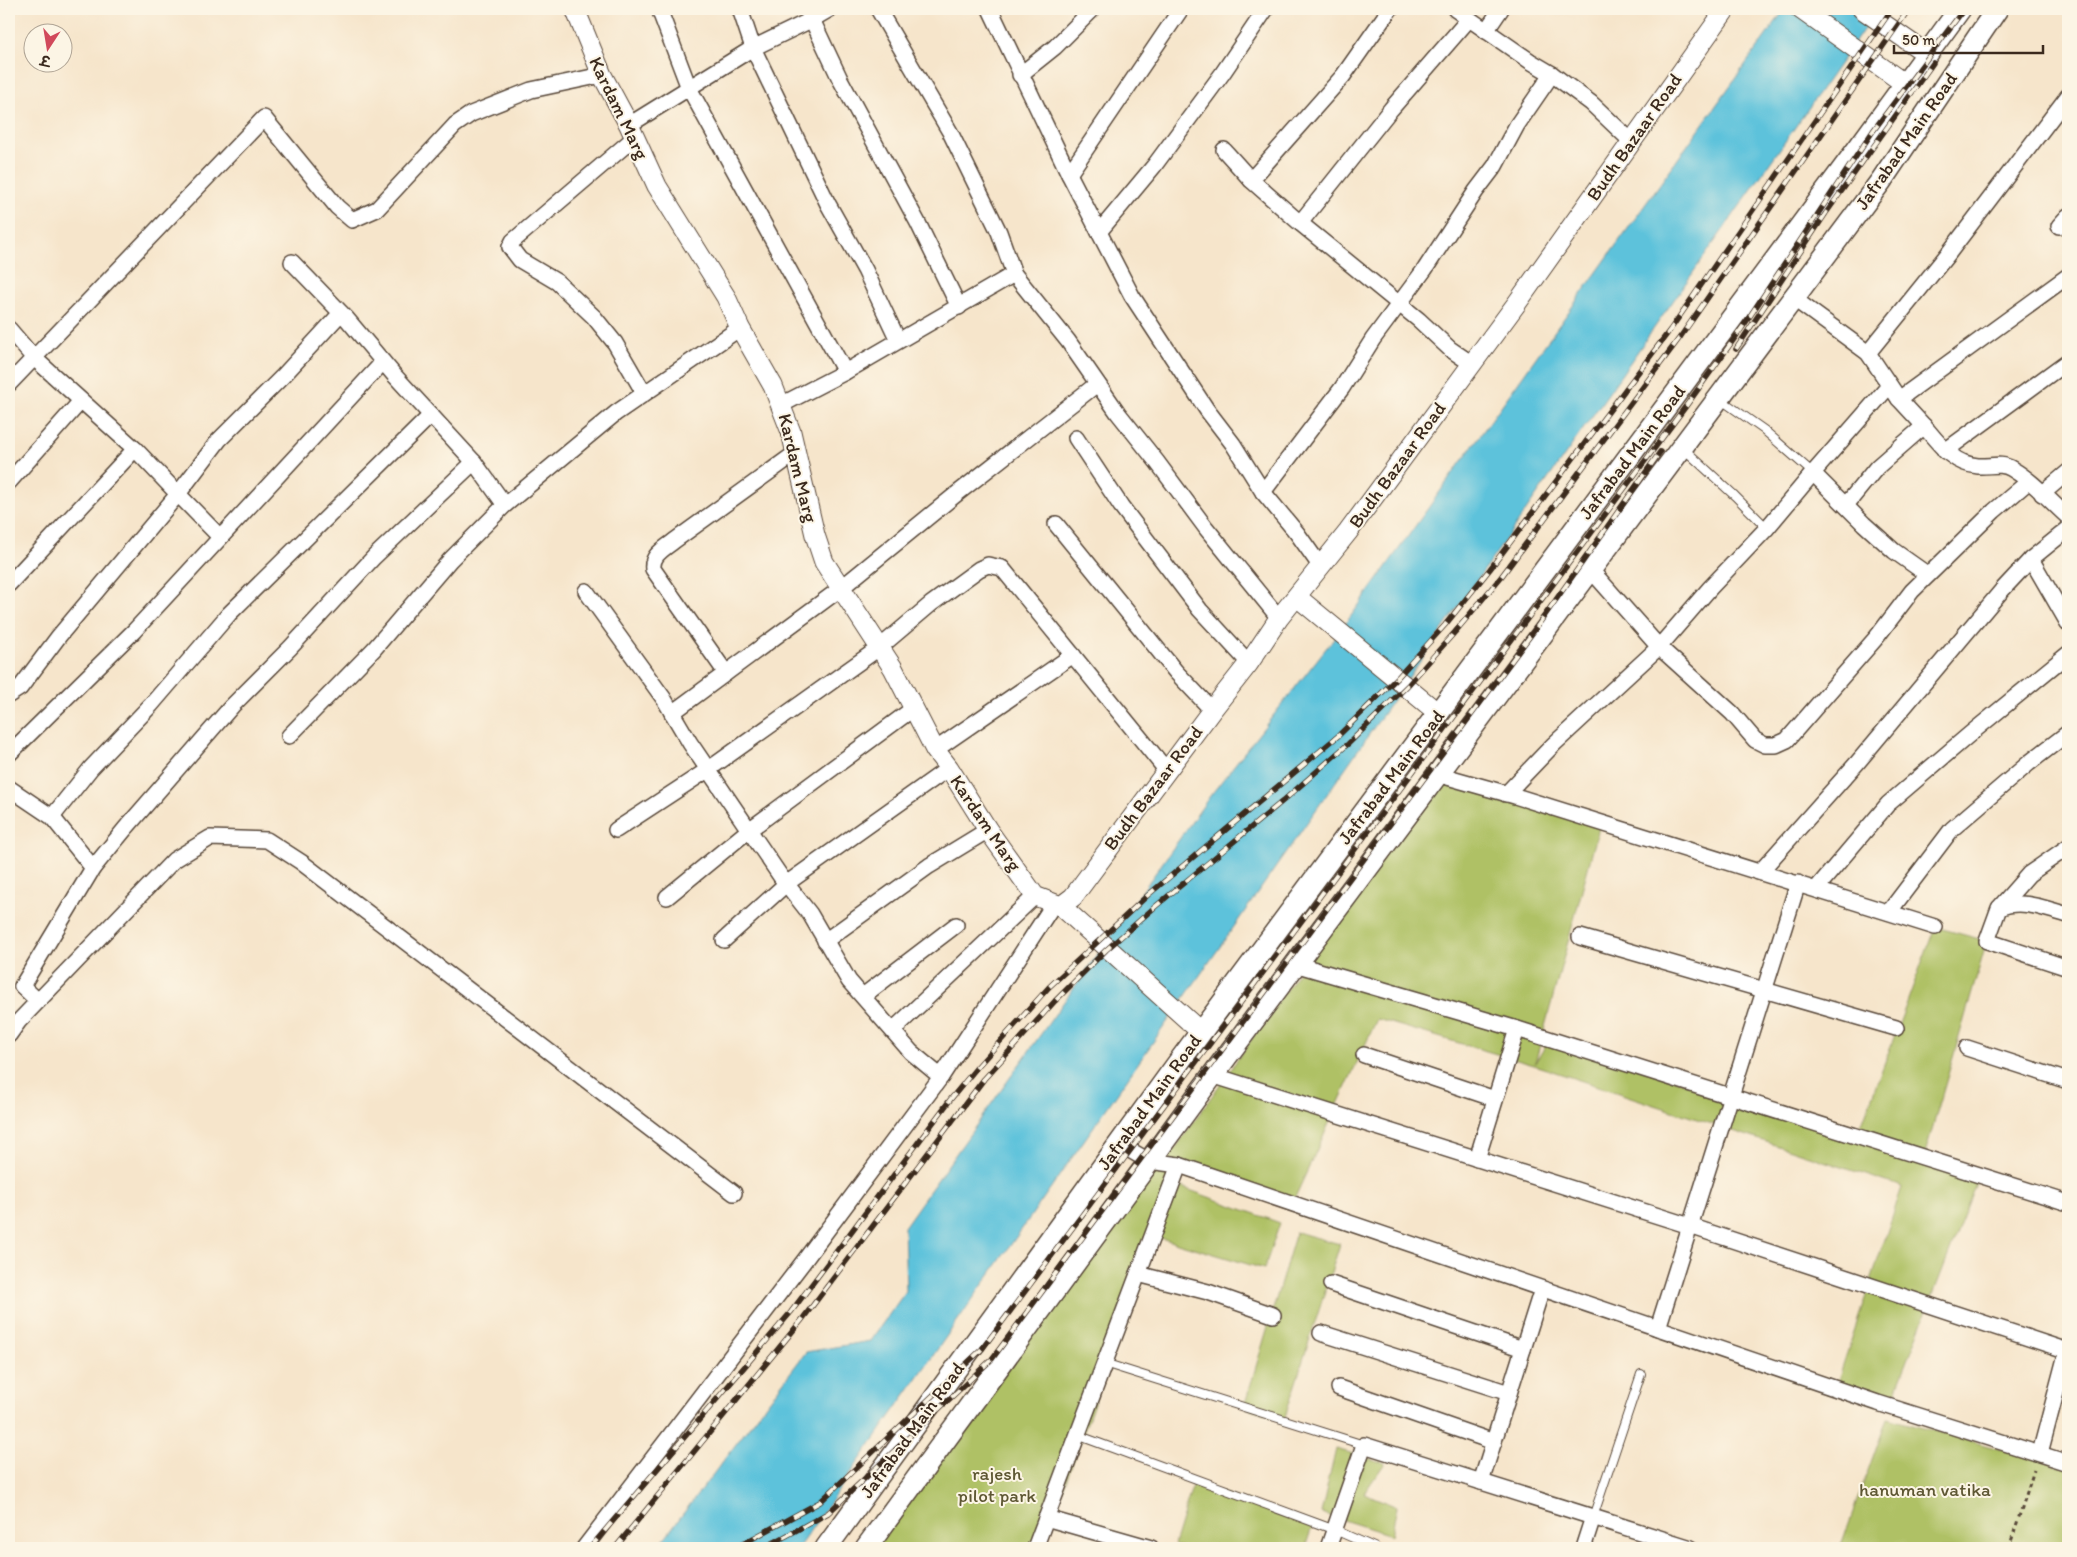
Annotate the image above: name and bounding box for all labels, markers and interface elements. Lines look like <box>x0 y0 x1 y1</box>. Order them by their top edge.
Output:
north arrow <box>22 22 72 72</box>
scale bar <box>1894 22 2043 54</box>
text: 50 m <box>1902 31 1935 49</box>
text: उ <box>37 51 54 70</box>
street label: Kardam Marg <box>584 53 654 163</box>
street label: Jafrabad Main Road <box>1850 67 1962 214</box>
street label: Budh Bazaar Road <box>1582 69 1686 205</box>
street label: Jafrabad Main Road <box>1574 380 1691 524</box>
street label: Budh Bazaar Road <box>1344 397 1450 533</box>
street label: Kardam Marg <box>773 411 823 525</box>
street label: Jafrabad Main Road <box>1333 705 1450 849</box>
street label: Budh Bazaar Road <box>1099 721 1207 855</box>
street label: Kardam Marg <box>945 770 1027 876</box>
street label: Jafrabad Main Road <box>1092 1029 1206 1175</box>
street label: Jafrabad Main Road <box>855 1357 969 1503</box>
park label: rajesh pilot park <box>958 1462 1036 1507</box>
park label: hanuman vatika <box>1859 1478 1991 1501</box>

